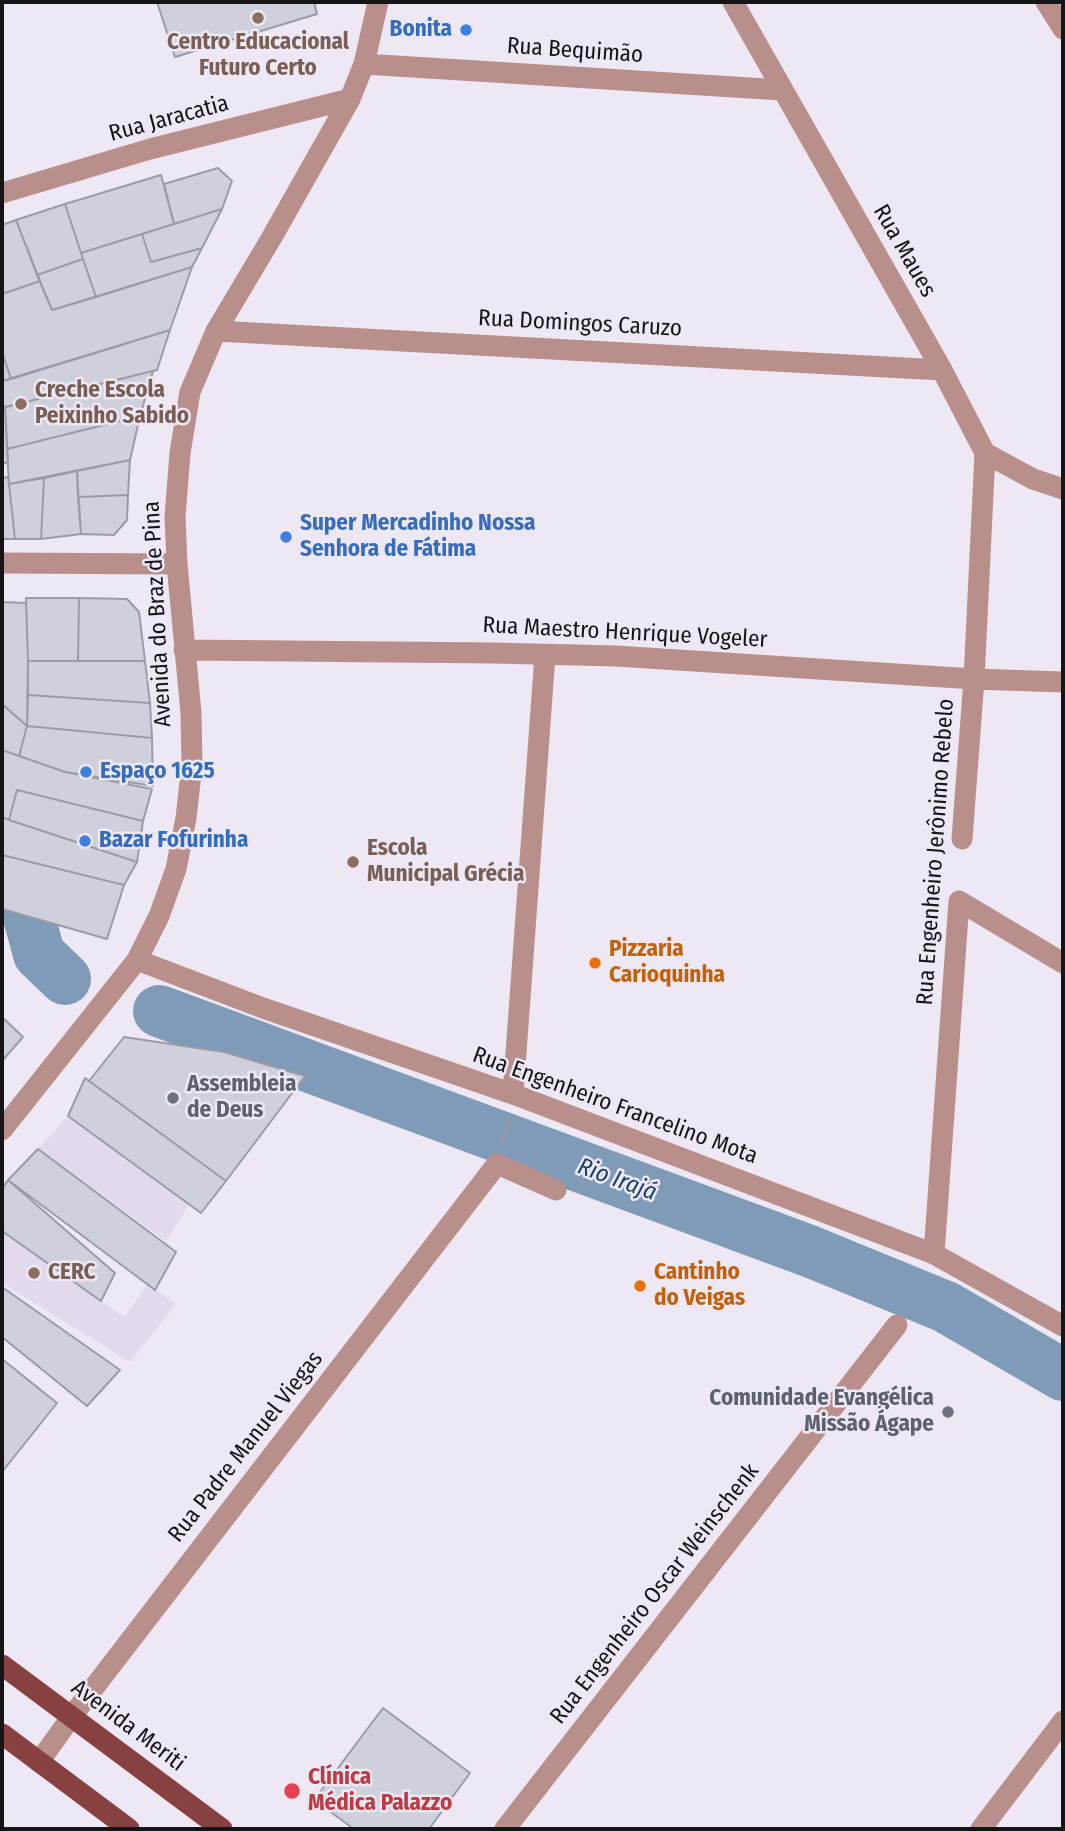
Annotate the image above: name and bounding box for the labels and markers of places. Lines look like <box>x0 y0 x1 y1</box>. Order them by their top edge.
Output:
marker: Centro Educacional Futuro Certo <box>250 10 266 26</box>
place label: Bonita <box>390 16 452 44</box>
marker: Bonita <box>458 22 474 38</box>
place label: Centro Educacional Futuro Certo <box>167 29 349 83</box>
place label: Creche Escola Peixinho Sabido <box>35 377 189 431</box>
marker: Creche Escola Peixinho Sabido <box>13 396 29 412</box>
place label: Super Mercadinho Nossa Senhora de Fátima <box>300 510 535 564</box>
marker: Super Mercadinho Nossa Senhora de Fátima <box>278 529 294 545</box>
place label: Espaço 1625 <box>100 758 215 786</box>
marker: Espaço 1625 <box>78 764 94 780</box>
place label: Bazar Fofurinha <box>99 827 248 855</box>
marker: Bazar Fofurinha <box>77 833 93 849</box>
place label: Escola Municipal Grécia <box>367 835 524 889</box>
marker: Escola Municipal Grécia <box>345 854 361 870</box>
place label: Pizzaria Carioquinha <box>609 936 725 990</box>
marker: Pizzaria Carioquinha <box>587 955 603 971</box>
place label: Assembleia de Deus <box>187 1071 296 1125</box>
marker: Assembleia de Deus <box>165 1090 181 1106</box>
place label: CERC <box>48 1259 96 1287</box>
place label: Cantinho do Veigas <box>654 1259 745 1313</box>
marker: CERC <box>26 1265 42 1281</box>
marker: Cantinho do Veigas <box>632 1278 648 1294</box>
place label: Comunidade Evangélica Missão Ágape <box>709 1385 934 1439</box>
marker: Comunidade Evangélica Missão Ágape <box>940 1404 956 1420</box>
place label: Clínica Médica Palazzo <box>308 1764 452 1818</box>
marker: Clínica Médica Palazzo <box>282 1781 302 1801</box>

